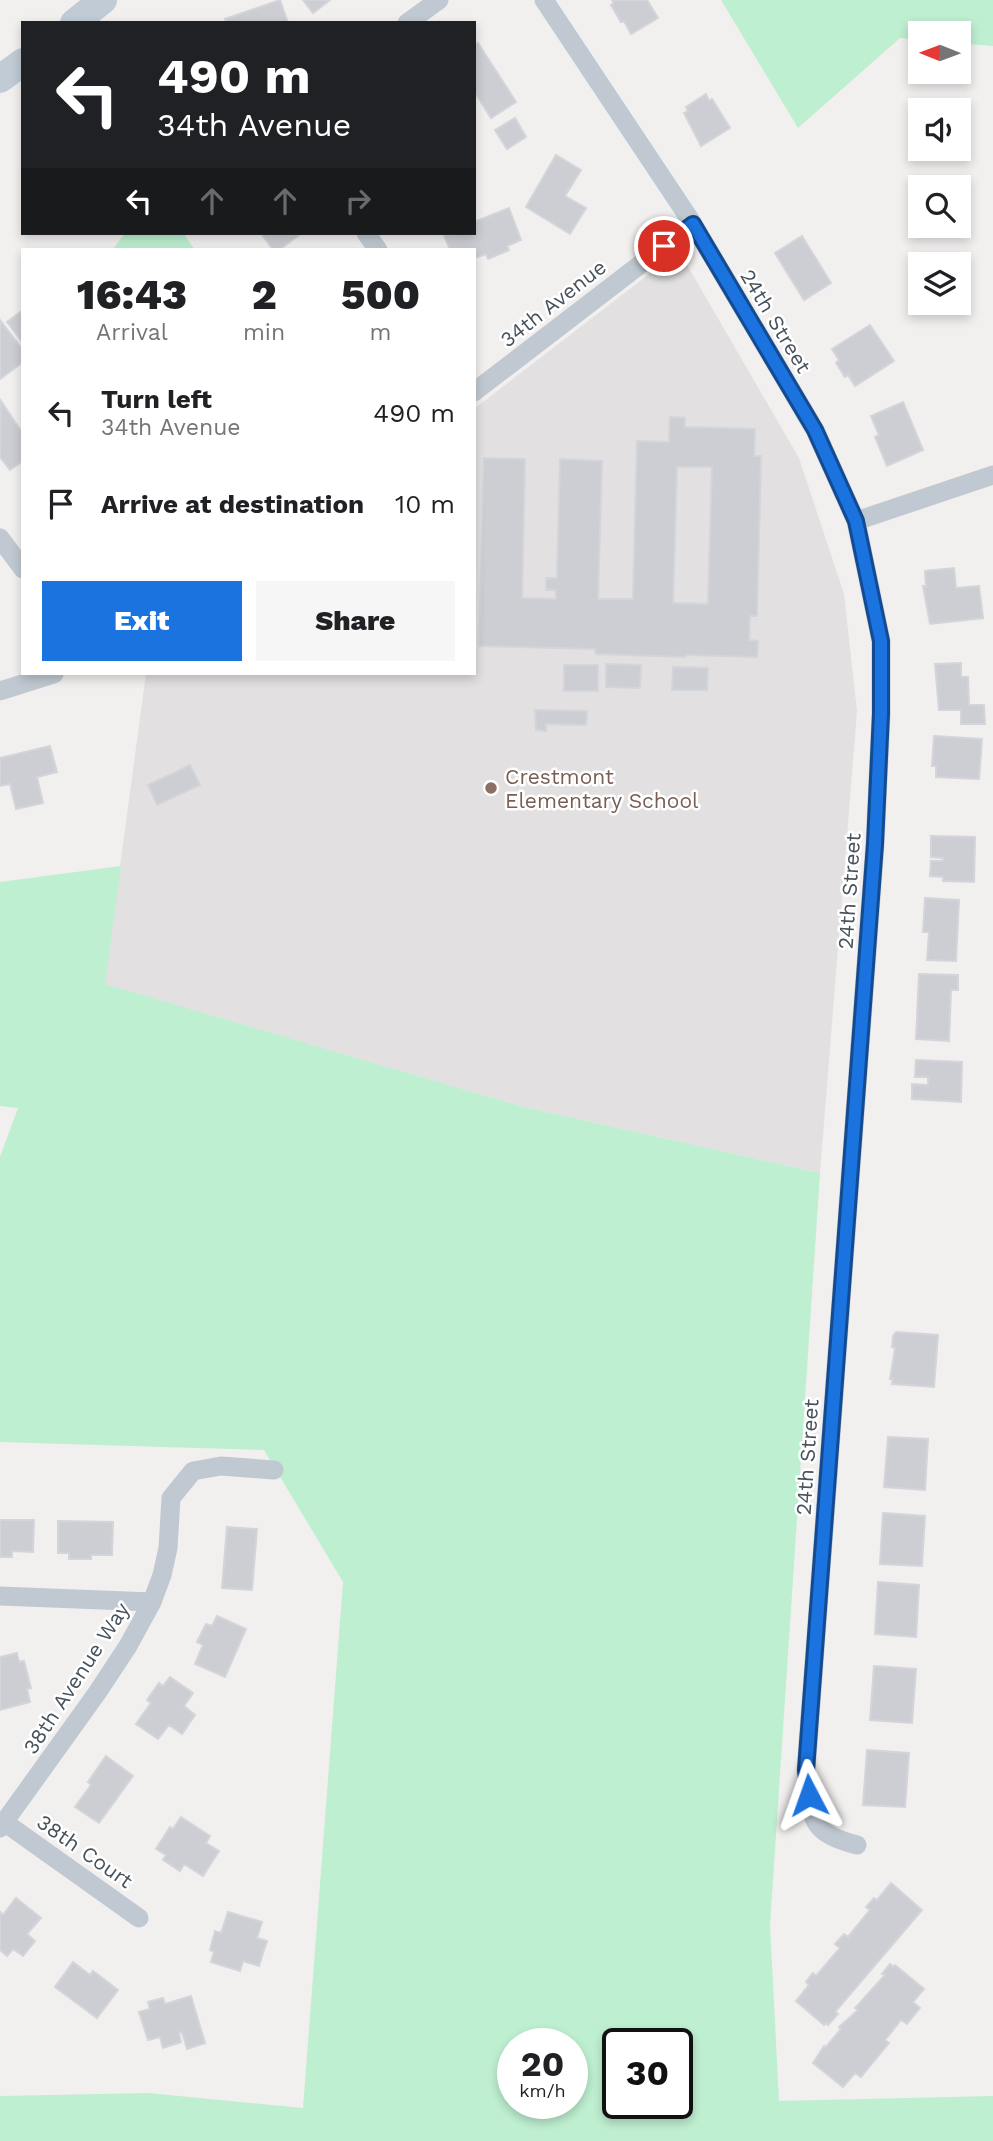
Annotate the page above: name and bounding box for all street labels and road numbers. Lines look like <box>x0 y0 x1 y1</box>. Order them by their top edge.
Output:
street label: 34th Avenue <box>495 254 611 352</box>
street label: 24th Street <box>735 265 817 378</box>
street label: 24th Street <box>832 832 866 950</box>
street label: 24th Street <box>790 1398 824 1516</box>
street label: 38th Avenue Way <box>18 1597 134 1758</box>
street label: 38th Court <box>32 1809 138 1893</box>

